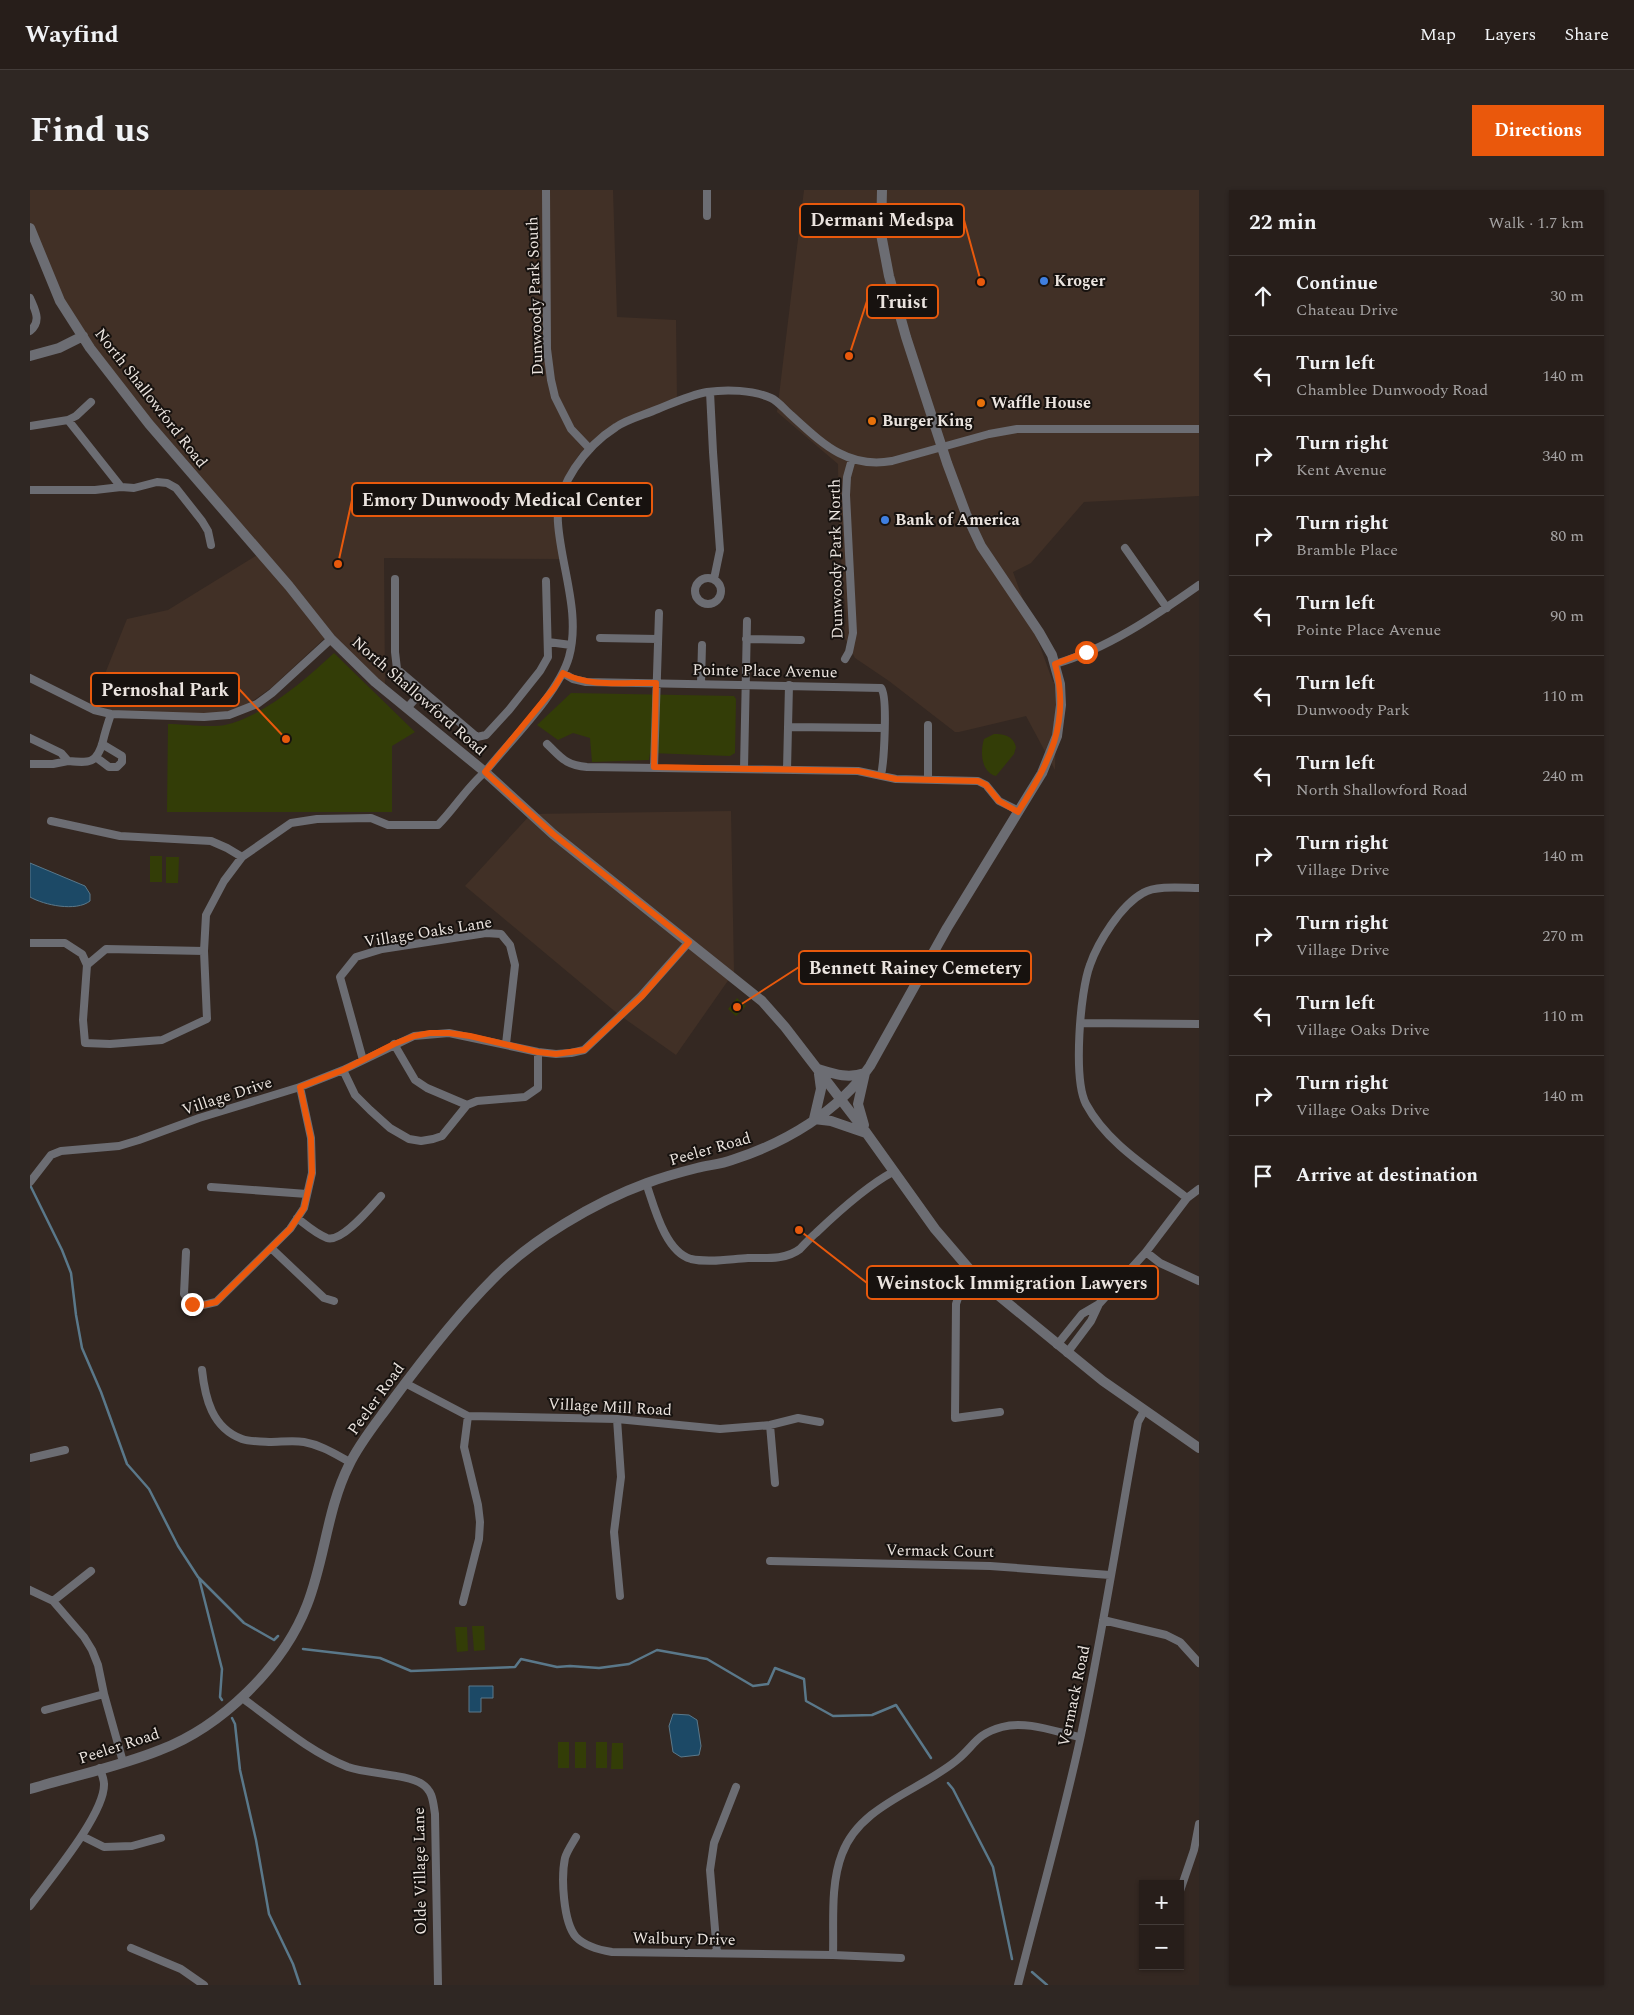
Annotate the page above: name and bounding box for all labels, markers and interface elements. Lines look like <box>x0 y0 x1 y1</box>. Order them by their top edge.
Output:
text: Wayfind <box>25 17 119 53</box>
text: Map <box>1420 21 1456 48</box>
text: Layers <box>1484 21 1536 48</box>
text: Share <box>1564 21 1609 48</box>
text: Find us <box>30 104 150 157</box>
button: Directions <box>1472 105 1604 156</box>
callout: Dermani Medspa <box>800 204 964 237</box>
text: Dermani Medspa <box>810 207 954 234</box>
text: 22 min <box>1249 207 1317 239</box>
text: Walk · 1.7 km <box>1489 211 1584 235</box>
street label: Dunwoody Park South <box>520 216 550 376</box>
place label: Kroger <box>1054 269 1105 293</box>
text: Continue <box>1296 269 1378 298</box>
marker: Kroger <box>1038 275 1050 287</box>
icon: ahead <box>1249 282 1277 310</box>
text: 30 m <box>1550 284 1584 308</box>
callout: Truist <box>867 285 938 318</box>
text: Truist <box>876 289 928 316</box>
text: Chateau Drive <box>1296 298 1398 322</box>
street label: North Shallowford Road <box>89 323 213 473</box>
text: Turn left <box>1296 349 1375 378</box>
icon: left <box>1249 362 1277 390</box>
text: 140 m <box>1542 364 1584 388</box>
text: Chamblee Dunwoody Road <box>1296 378 1488 402</box>
place label: Waffle House <box>991 391 1091 415</box>
marker: Waffle House <box>975 397 987 409</box>
place label: Burger King <box>882 409 973 433</box>
marker: Burger King <box>866 415 878 427</box>
text: Turn right <box>1296 429 1389 458</box>
icon: right <box>1249 442 1277 470</box>
text: 340 m <box>1542 444 1584 468</box>
text: Kent Avenue <box>1296 458 1387 482</box>
street label: Dunwoody Park North <box>823 479 849 639</box>
callout: Emory Dunwoody Medical Center <box>352 483 652 516</box>
text: Emory Dunwoody Medical Center <box>362 487 643 514</box>
place label: Bank of America <box>895 508 1020 532</box>
text: Turn right <box>1296 509 1389 538</box>
marker: Bank of America <box>879 514 891 526</box>
icon: right <box>1249 522 1277 550</box>
text: 80 m <box>1550 524 1584 548</box>
text: Bramble Place <box>1296 538 1398 562</box>
text: Turn left <box>1296 589 1375 618</box>
icon: left <box>1249 602 1277 630</box>
text: 90 m <box>1550 604 1584 628</box>
text: Pointe Place Avenue <box>1296 618 1441 642</box>
street label: North Shallowford Road <box>346 631 492 761</box>
route start <box>1075 641 1098 664</box>
street label: Pointe Place Avenue <box>692 658 838 684</box>
text: Turn left <box>1296 669 1375 698</box>
callout: Pernoshal Park <box>91 673 239 706</box>
text: Pernoshal Park <box>101 677 229 704</box>
icon: left <box>1249 682 1277 710</box>
text: 110 m <box>1542 684 1584 708</box>
text: Dunwoody Park <box>1296 698 1410 722</box>
text: Turn left <box>1296 749 1375 778</box>
icon: left <box>1249 762 1277 790</box>
text: 240 m <box>1542 764 1584 788</box>
text: North Shallowford Road <box>1296 778 1468 802</box>
text: Turn right <box>1296 829 1389 858</box>
icon: right <box>1249 842 1277 870</box>
text: 140 m <box>1542 844 1584 868</box>
text: Village Drive <box>1296 858 1390 882</box>
text: Turn right <box>1296 909 1389 938</box>
street label: Village Oaks Lane <box>362 910 494 954</box>
icon: right <box>1249 922 1277 950</box>
text: 270 m <box>1542 924 1584 948</box>
text: Village Drive <box>1296 938 1390 962</box>
callout: Bennett Rainey Cemetery <box>799 951 1031 984</box>
text: Bennett Rainey Cemetery <box>809 955 1023 982</box>
text: Turn left <box>1296 989 1375 1018</box>
icon: left <box>1249 1002 1277 1030</box>
text: 110 m <box>1542 1004 1584 1028</box>
text: Village Oaks Drive <box>1296 1018 1430 1042</box>
text: Turn right <box>1296 1069 1389 1098</box>
street label: Village Drive <box>179 1070 275 1122</box>
icon: right <box>1249 1082 1277 1110</box>
text: 140 m <box>1542 1084 1584 1108</box>
text: Village Oaks Drive <box>1296 1098 1430 1122</box>
street label: Peeler Road <box>666 1126 754 1172</box>
text: Arrive at destination <box>1296 1161 1478 1190</box>
icon: arrive <box>1249 1162 1277 1190</box>
callout: Weinstock Immigration Lawyers <box>867 1266 1158 1299</box>
text: Weinstock Immigration Lawyers <box>876 1270 1148 1297</box>
route end <box>181 1293 204 1316</box>
street label: Peeler Road <box>342 1358 410 1440</box>
street label: Village Mill Road <box>547 1392 673 1422</box>
street label: Vermack Court <box>886 1538 995 1564</box>
street label: Vermack Road <box>1052 1643 1096 1749</box>
street label: Peeler Road <box>75 1722 163 1770</box>
street label: Olde Village Lane <box>407 1807 433 1935</box>
map controls <box>1139 1880 1184 1970</box>
button: + <box>1139 1880 1184 1925</box>
button: − <box>1139 1925 1184 1970</box>
street label: Walbury Drive <box>632 1926 736 1952</box>

